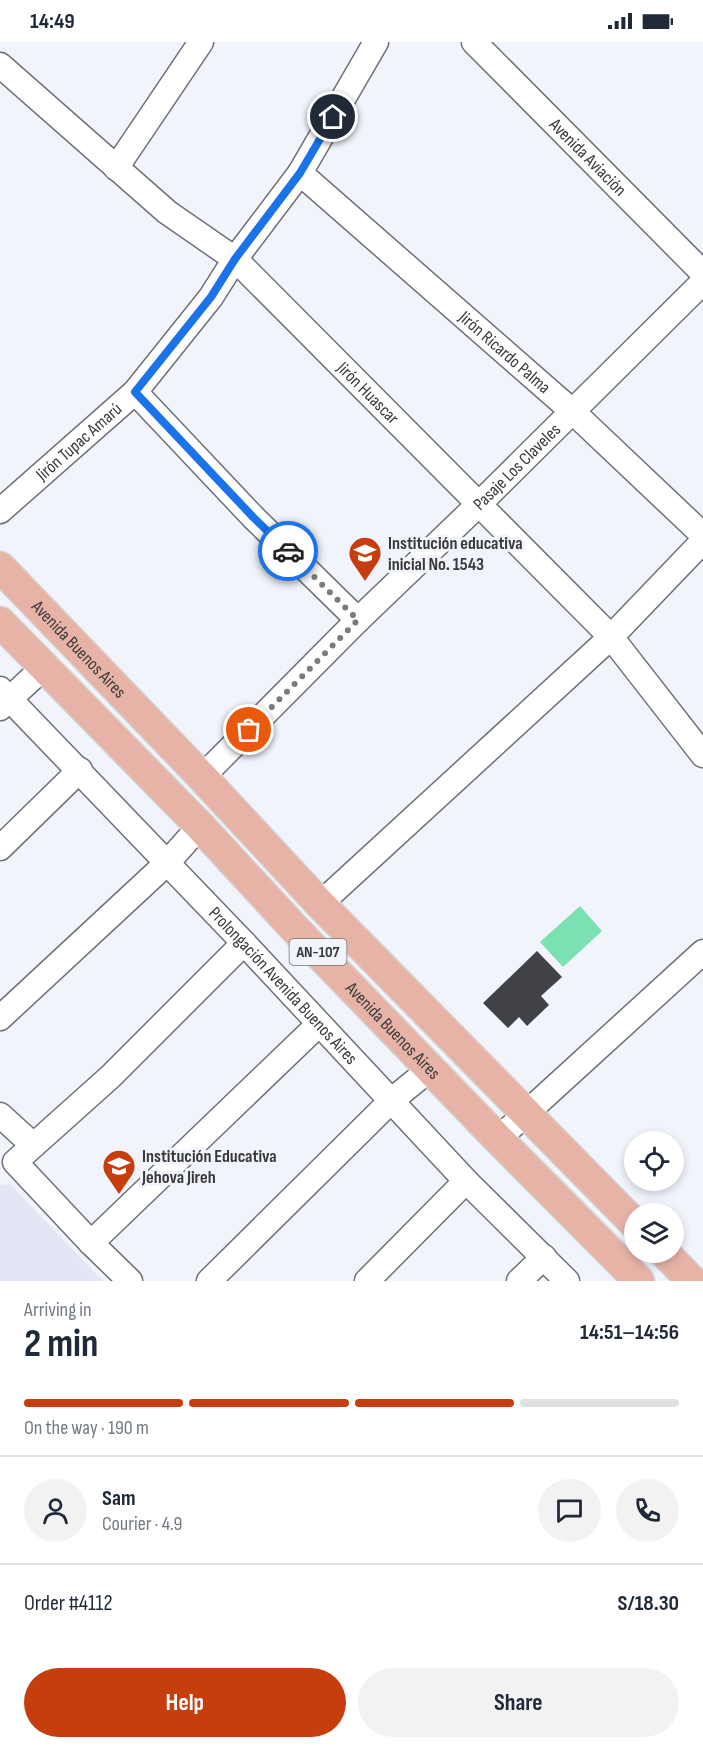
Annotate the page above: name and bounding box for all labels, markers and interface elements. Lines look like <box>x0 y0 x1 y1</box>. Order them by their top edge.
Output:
text: 14:49 <box>30 8 75 35</box>
pin <box>307 91 358 142</box>
icon: home <box>316 100 349 133</box>
street label: Avenida Aviación <box>545 113 631 200</box>
street label: Jirón Ricardo Palma <box>454 306 555 398</box>
street label: Jirón Huascar <box>332 357 404 428</box>
street label: Jirón Tupac Amarú <box>31 398 126 486</box>
street label: Pasaje Los Claveles <box>469 419 565 514</box>
courier <box>258 521 318 581</box>
place label: Institución educativa inicial No. 1543 <box>388 533 523 575</box>
icon: car <box>272 535 305 568</box>
school or university icon: Institución educativa inicial No. 1543 <box>347 535 383 582</box>
street label: Avenida Buenos Aires <box>27 595 131 702</box>
pin <box>223 704 274 755</box>
icon: bag <box>232 713 265 746</box>
street label: Prolongación Avenida Buenos Aires <box>204 902 362 1069</box>
road number: AN-107 <box>290 939 346 965</box>
street label: Avenida Buenos Aires <box>341 977 445 1083</box>
map controls <box>624 1131 684 1263</box>
button: locate <box>624 1131 684 1191</box>
place label: Institución Educativa Jehova Jireh <box>141 1146 277 1188</box>
school or university icon: Institución Educativa Jehova Jireh <box>101 1148 137 1195</box>
button: layers <box>624 1203 684 1263</box>
text: Arriving in <box>24 1298 92 1322</box>
text: 14:51–14:56 <box>580 1319 679 1346</box>
text: 2 min <box>24 1321 98 1368</box>
text: On the way · 190 m <box>24 1416 149 1440</box>
button: person <box>24 1479 87 1542</box>
button: chat <box>538 1479 601 1542</box>
button: phone <box>616 1479 679 1542</box>
text: Sam <box>102 1485 136 1512</box>
text: Courier · 4.9 <box>102 1512 182 1536</box>
text: Order #4112 <box>24 1590 113 1617</box>
text: S/18.30 <box>618 1590 679 1617</box>
button: Help <box>24 1668 346 1737</box>
button: Share <box>358 1668 679 1737</box>

